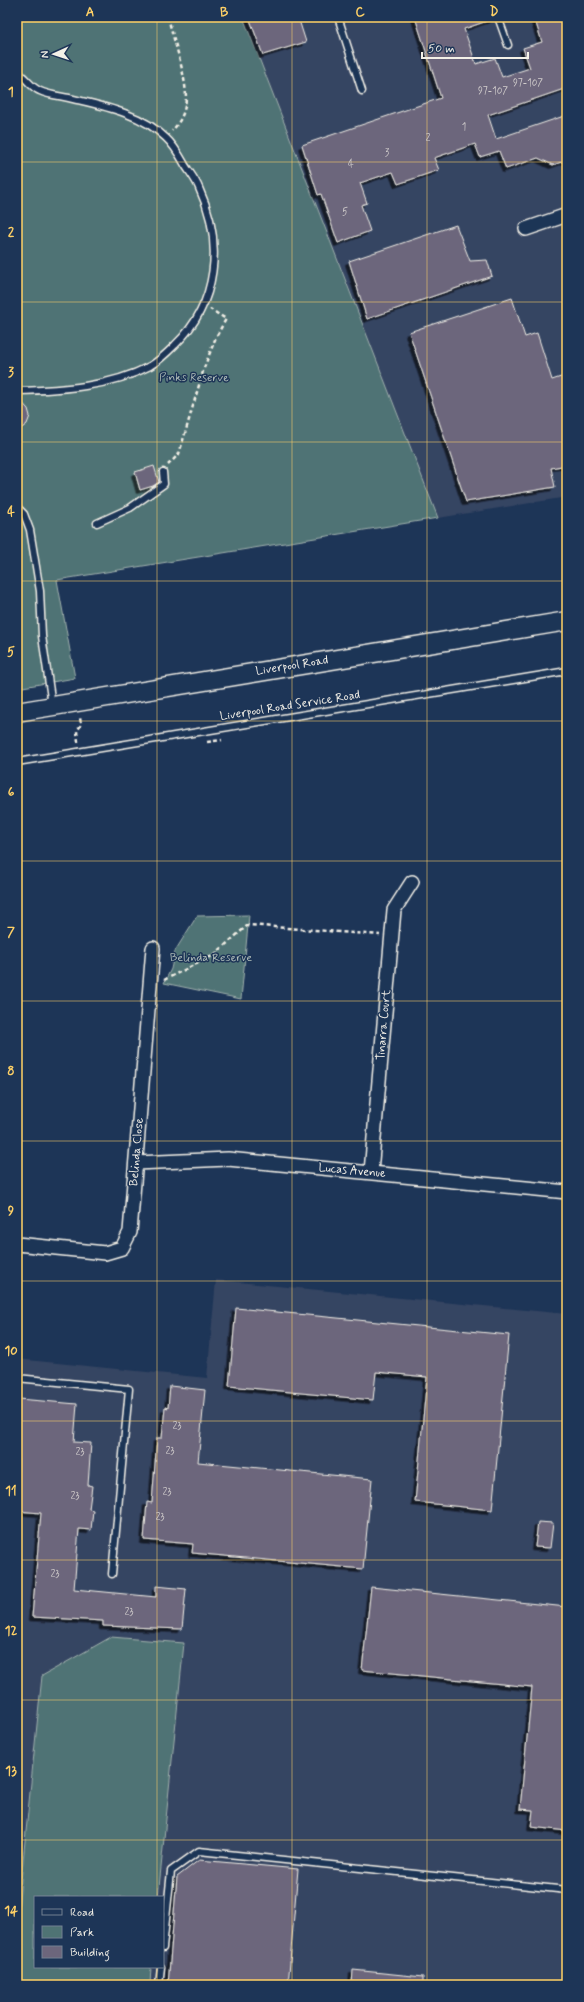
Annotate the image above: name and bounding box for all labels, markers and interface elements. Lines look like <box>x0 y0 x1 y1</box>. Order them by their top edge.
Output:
text: A <box>86 4 94 21</box>
text: B <box>220 4 229 21</box>
text: C <box>355 4 365 21</box>
text: D <box>490 4 499 21</box>
north arrow <box>34 34 74 74</box>
scale bar <box>422 34 528 60</box>
text: 50 m <box>428 41 455 57</box>
text: N <box>38 50 52 58</box>
house number: 97-107 <box>513 77 544 90</box>
text: 1 <box>8 84 14 101</box>
house number: 97-107 <box>478 85 509 98</box>
house number: 1 <box>462 121 466 134</box>
house number: 2 <box>426 132 431 145</box>
house number: 3 <box>385 147 390 160</box>
house number: 4 <box>348 158 354 171</box>
house number: 5 <box>342 206 348 219</box>
text: 2 <box>8 224 15 241</box>
text: 3 <box>8 364 14 381</box>
park label: Pinks Reserve <box>159 370 229 386</box>
text: 4 <box>7 504 15 521</box>
text: 5 <box>7 644 15 661</box>
street label: Liverpool Road <box>255 652 329 680</box>
street label: Liverpool Road Service Road <box>219 687 361 725</box>
text: 6 <box>8 784 15 801</box>
text: 7 <box>7 924 15 941</box>
park label: Belinda Reserve <box>170 950 252 966</box>
street label: Tinarra Court <box>373 989 395 1061</box>
text: 8 <box>7 1063 15 1080</box>
street label: Belinda Close <box>126 1117 148 1187</box>
street label: Lucas Avenue <box>318 1160 387 1182</box>
text: 9 <box>8 1203 15 1220</box>
text: 10 <box>4 1343 18 1360</box>
house number: 23 <box>172 1420 182 1433</box>
house number: 23 <box>165 1445 175 1458</box>
house number: 23 <box>75 1446 85 1459</box>
text: 11 <box>5 1483 17 1500</box>
house number: 23 <box>162 1486 172 1499</box>
house number: 23 <box>70 1490 80 1503</box>
house number: 23 <box>155 1511 165 1524</box>
house number: 23 <box>50 1568 60 1581</box>
house number: 23 <box>124 1606 134 1619</box>
text: 12 <box>5 1623 17 1640</box>
text: 13 <box>5 1763 17 1780</box>
legend <box>34 1896 164 1968</box>
text: 14 <box>4 1903 18 1920</box>
text: Road <box>70 1905 94 1921</box>
text: Park <box>70 1925 94 1941</box>
text: Building <box>70 1945 110 1962</box>

